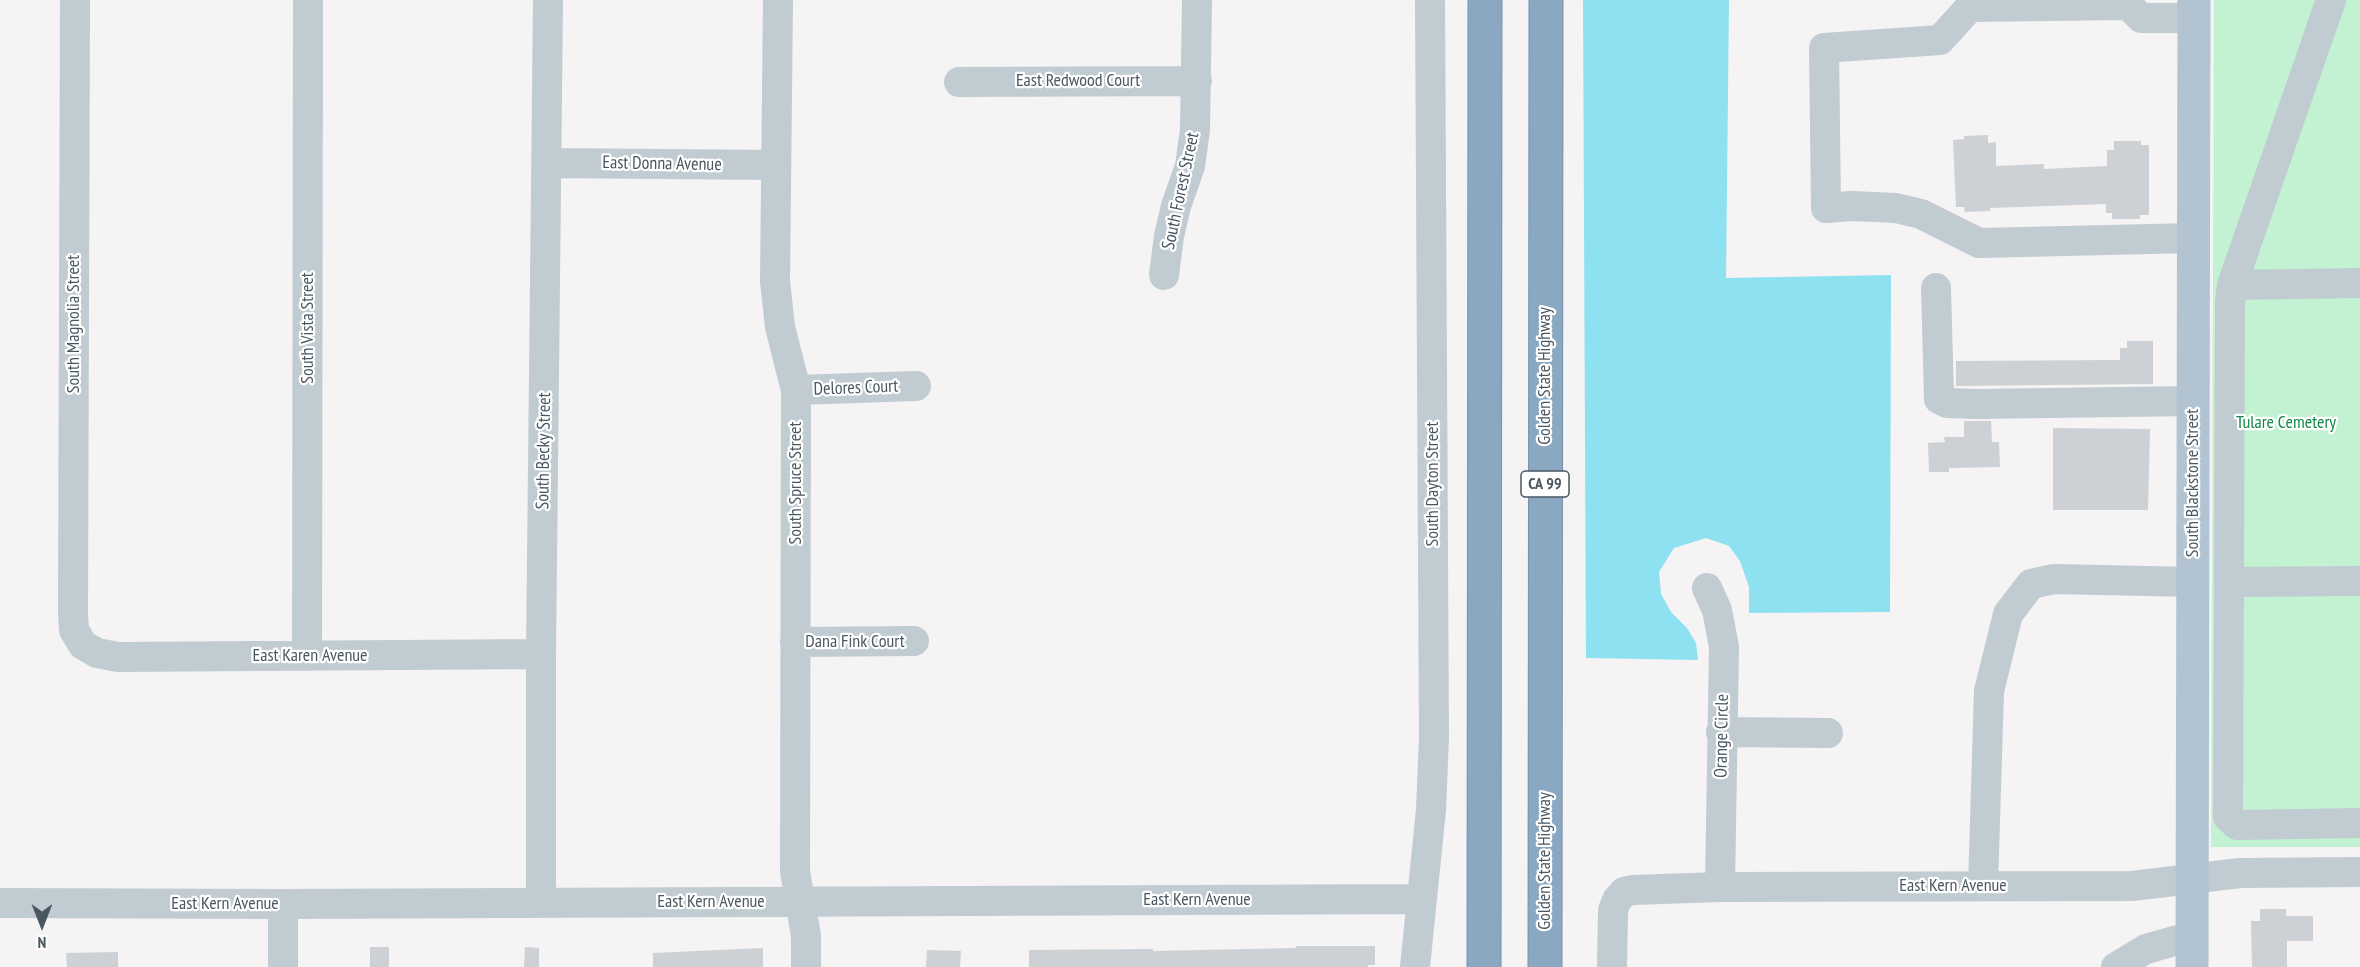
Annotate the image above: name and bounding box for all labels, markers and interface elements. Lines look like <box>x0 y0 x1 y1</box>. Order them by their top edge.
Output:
street label: East Redwood Court <box>1016 70 1140 92</box>
street label: South Forest Street <box>1158 130 1204 252</box>
street label: East Donna Avenue <box>602 152 722 176</box>
street label: South Magnolia Street <box>63 255 85 393</box>
street label: South Vista Street <box>297 272 319 384</box>
street label: Golden State Highway <box>1534 307 1556 445</box>
street label: Delores Court <box>813 376 899 400</box>
street label: South Becky Street <box>532 392 556 510</box>
street label: South Blackstone Street <box>2182 409 2204 557</box>
park label: Tulare Cemetery <box>2236 412 2336 434</box>
street label: South Spruce Street <box>785 422 807 544</box>
street label: South Dayton Street <box>1422 422 1444 546</box>
road number: CA 99 <box>1521 471 1569 497</box>
street label: Dana Fink Court <box>805 631 905 653</box>
street label: East Karen Avenue <box>252 645 368 667</box>
street label: Orange Circle <box>1710 694 1734 778</box>
street label: Golden State Highway <box>1534 792 1556 930</box>
street label: East Kern Avenue <box>1899 875 2007 897</box>
street label: East Kern Avenue <box>1143 889 1251 911</box>
street label: East Kern Avenue <box>657 891 765 913</box>
street label: East Kern Avenue <box>171 893 279 915</box>
north arrow <box>12 895 72 955</box>
text: N <box>38 933 46 953</box>

